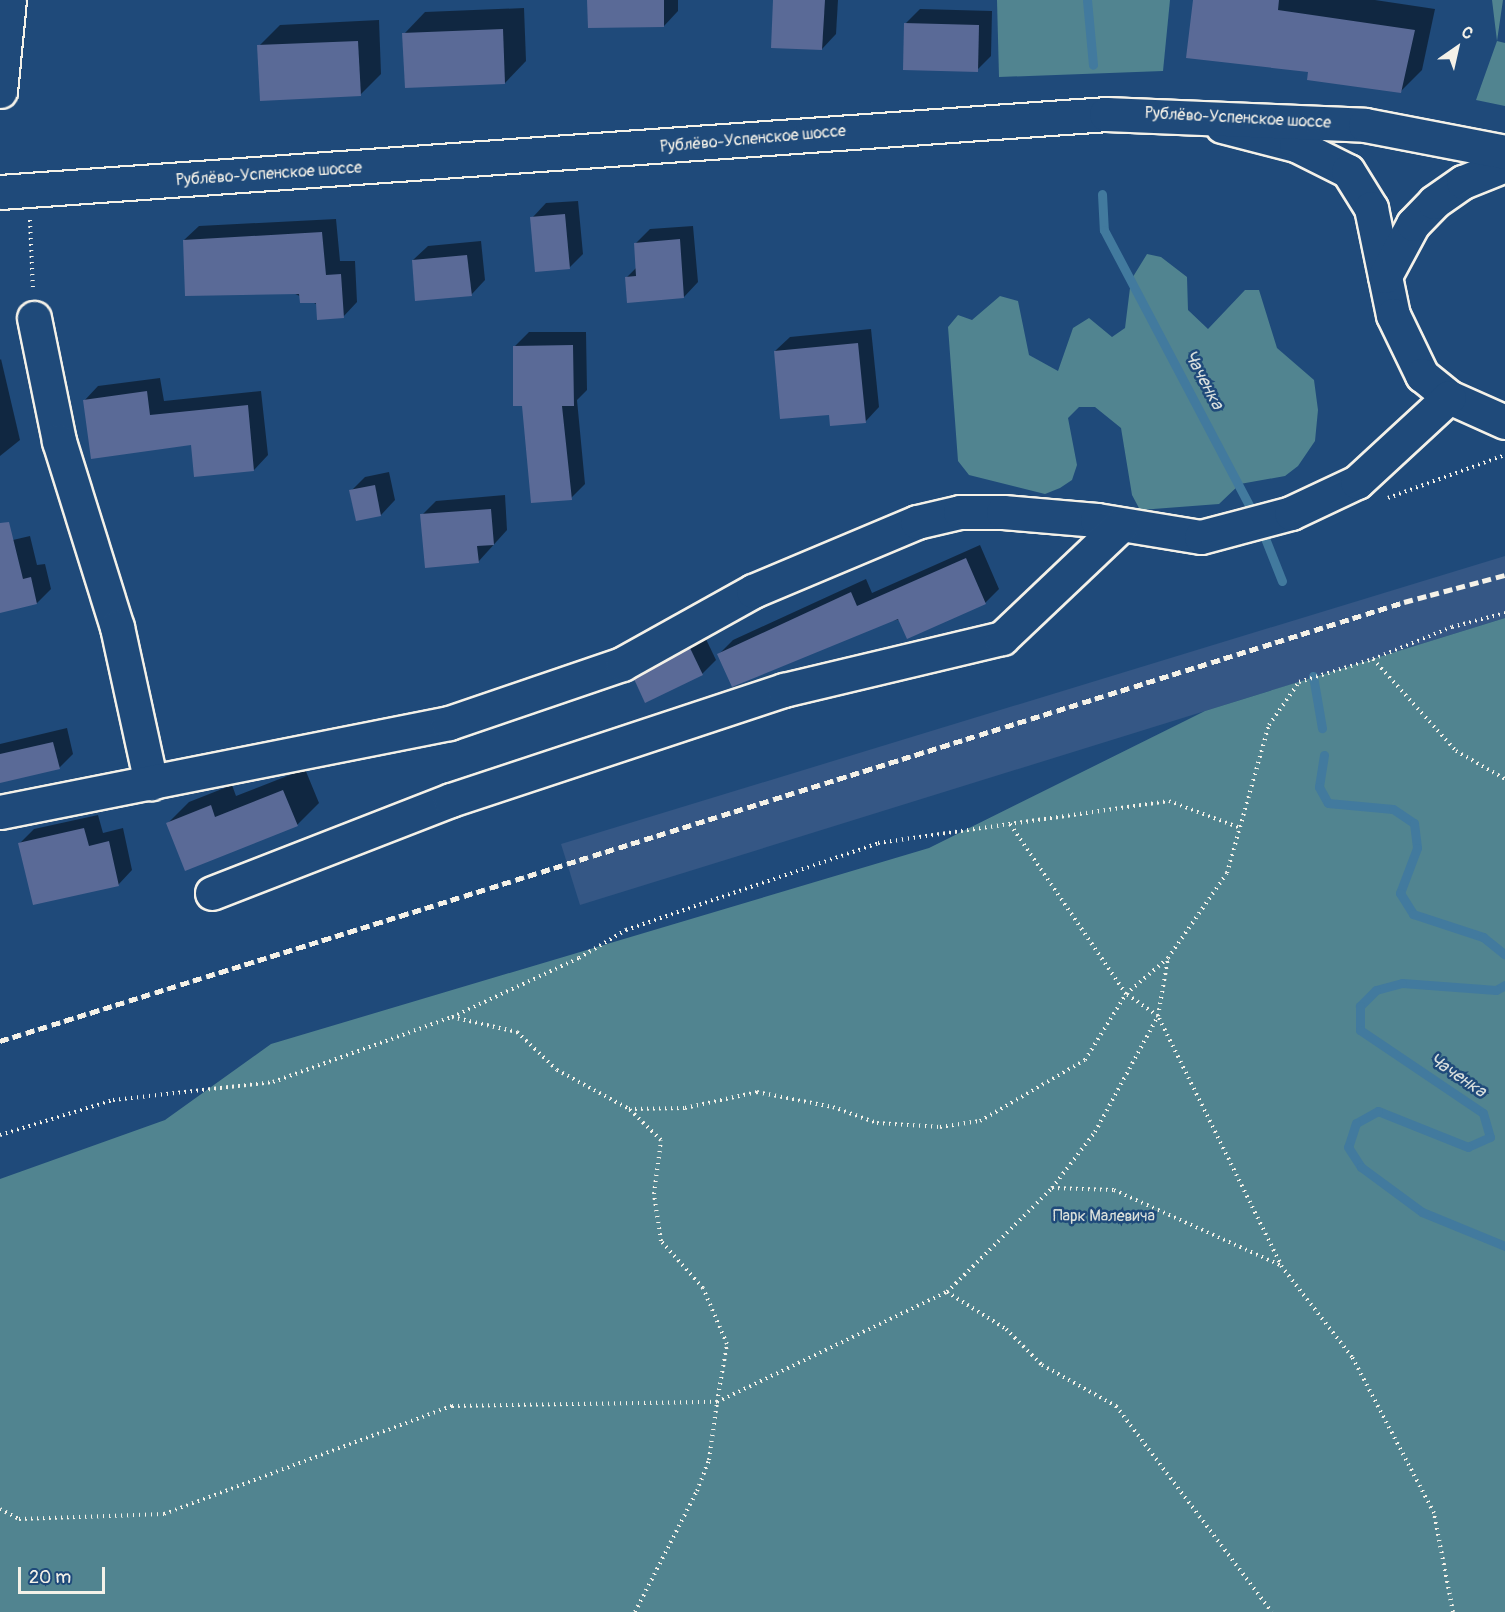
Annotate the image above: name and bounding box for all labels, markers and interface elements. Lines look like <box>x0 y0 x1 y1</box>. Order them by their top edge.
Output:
north arrow <box>1427 18 1487 78</box>
text: С <box>1457 22 1477 44</box>
street label: Рублёво-Успенское шоссе <box>1144 104 1332 132</box>
street label: Рублёво-Успенское шоссе <box>659 121 847 157</box>
street label: Рублёво-Успенское шоссе <box>175 158 363 190</box>
water label: Чаченка <box>1178 347 1228 413</box>
water label: Чаченка <box>1425 1049 1489 1103</box>
park label: Парк Малевича <box>1053 1206 1155 1226</box>
scale bar <box>21 1555 108 1593</box>
text: 20 m <box>29 1566 71 1589</box>

